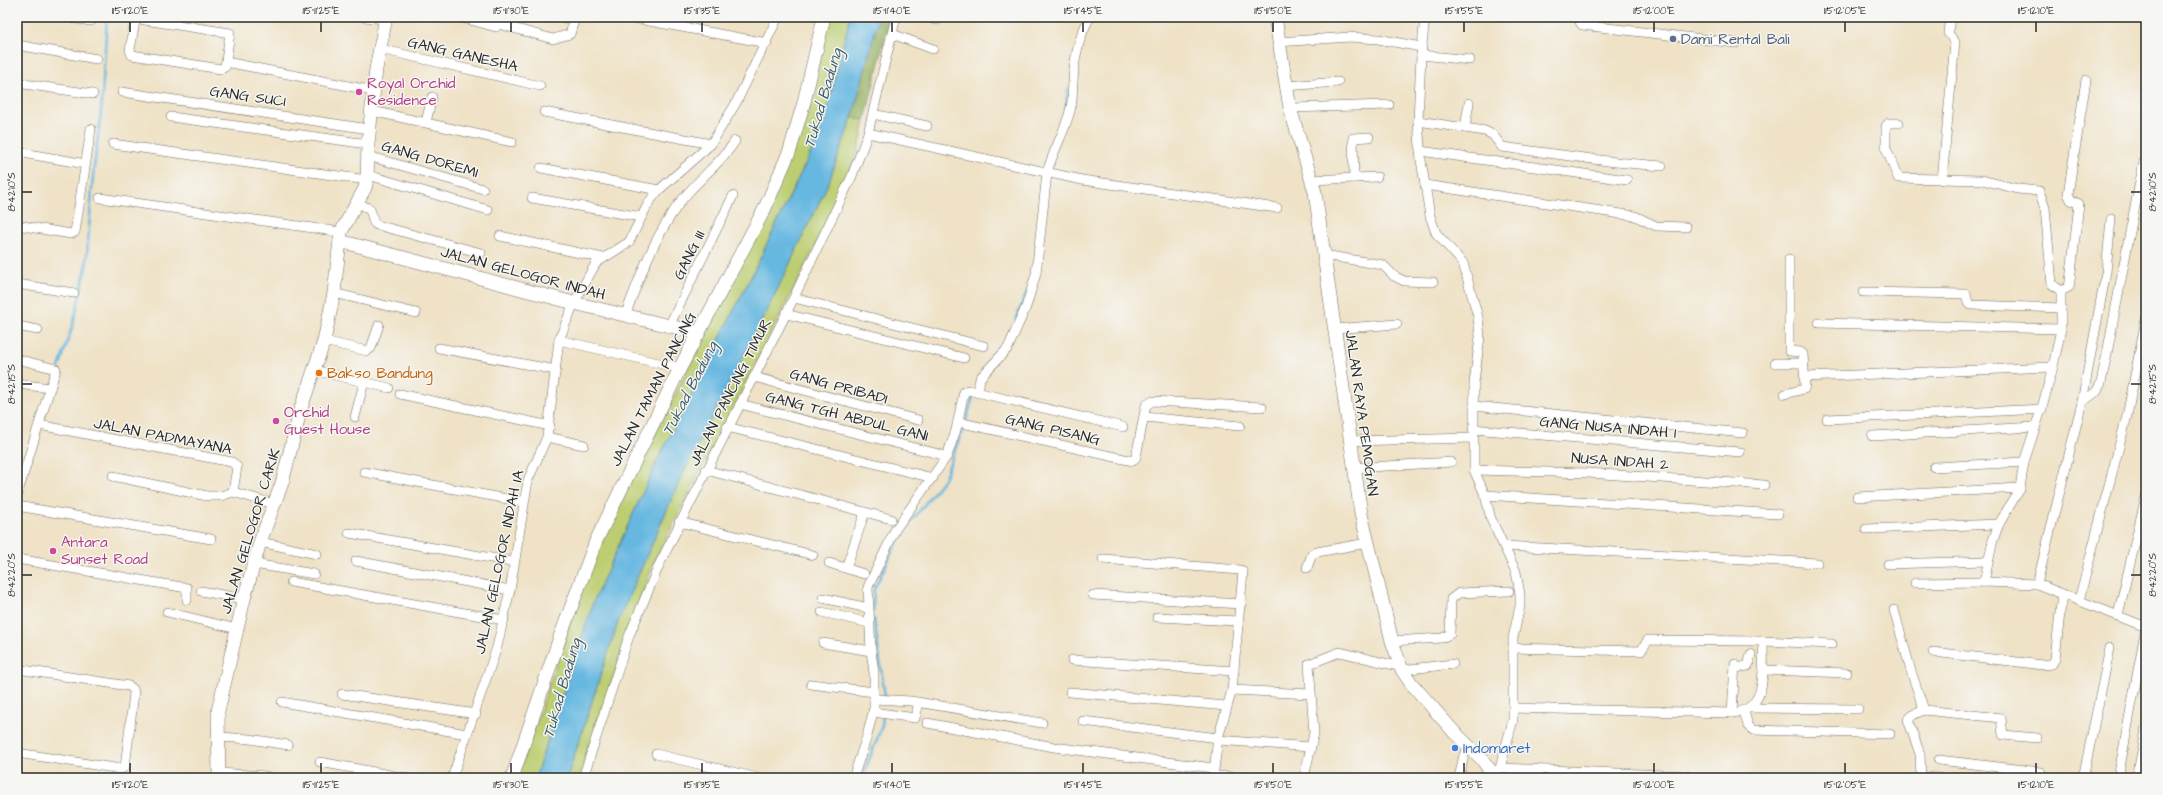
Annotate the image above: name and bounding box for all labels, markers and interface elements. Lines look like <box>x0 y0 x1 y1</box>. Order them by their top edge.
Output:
text: 115°11'20"E <box>112 4 148 18</box>
text: 115°11'25"E <box>302 4 340 18</box>
text: 115°11'30"E <box>493 4 529 18</box>
text: 115°11'35"E <box>684 4 720 18</box>
text: 115°11'40"E <box>873 4 911 18</box>
text: 115°11'45"E <box>1064 4 1102 18</box>
text: 115°11'50"E <box>1254 4 1292 18</box>
text: 115°11'55"E <box>1445 4 1483 18</box>
text: 115°12'00"E <box>1633 4 1675 18</box>
text: 115°12'05"E <box>1824 4 1866 18</box>
text: 115°12'10"E <box>2018 4 2054 18</box>
place label: Dami Rental Bali <box>1681 29 1790 50</box>
street label: GANG GANESHA <box>406 32 520 77</box>
marker: Dami Rental Bali <box>1668 34 1678 44</box>
water label: Tukad Badung <box>798 44 849 151</box>
place label: Royal Orchid Residence <box>367 73 456 111</box>
street label: GANG SUCI <box>208 81 287 112</box>
marker: Royal Orchid Residence <box>354 87 364 97</box>
street label: GANG DOREMI <box>379 136 481 183</box>
text: 8°42'10"S <box>5 172 19 212</box>
text: 8°42'10"S <box>2146 172 2160 212</box>
street label: GANG III <box>668 227 710 283</box>
street label: JALAN GELOGOR INDAH <box>438 241 608 306</box>
street label: JALAN TAMAN PANCING <box>605 308 702 470</box>
street label: JALAN PANCING TIMUR <box>684 315 777 470</box>
street label: JALAN RAYA PEMOGAN <box>1339 329 1384 497</box>
water label: Tukad Badung <box>657 336 725 440</box>
text: 8°42'15"S <box>5 363 19 404</box>
place label: Bakso Bandung <box>327 363 433 385</box>
street label: GANG PRIBADI <box>788 363 890 410</box>
text: 8°42'15"S <box>2146 363 2160 404</box>
marker: Bakso Bandung <box>314 368 324 378</box>
street label: GANG TGH ABDUL GANI <box>763 386 930 447</box>
place label: Orchid Guest House <box>284 402 371 440</box>
street label: GANG PISANG <box>1003 408 1103 451</box>
street label: GANG NUSA INDAH I <box>1539 411 1677 444</box>
street label: JALAN PADMAYANA <box>92 413 234 460</box>
marker: Orchid Guest House <box>271 416 281 426</box>
street label: JALAN GELOGOR CARIK <box>215 446 286 616</box>
street label: NUSA INDAH 2 <box>1570 448 1670 475</box>
street label: JALAN GELOGOR INDAH IA <box>470 468 529 656</box>
place label: Antara Sunset Road <box>61 532 148 570</box>
marker: Antara Sunset Road <box>48 546 58 556</box>
text: 8°42'20"S <box>5 553 19 597</box>
text: 8°42'20"S <box>2146 553 2160 597</box>
water label: Tukad Badung <box>537 634 588 741</box>
place label: Indomaret <box>1463 738 1531 759</box>
marker: Indomaret <box>1450 743 1460 753</box>
text: 115°11'20"E <box>112 778 148 792</box>
text: 115°11'25"E <box>302 778 340 792</box>
text: 115°11'30"E <box>493 778 529 792</box>
text: 115°11'35"E <box>684 778 720 792</box>
text: 115°11'40"E <box>873 778 911 792</box>
text: 115°11'45"E <box>1064 778 1102 792</box>
text: 115°11'50"E <box>1254 778 1292 792</box>
text: 115°11'55"E <box>1445 778 1483 792</box>
text: 115°12'00"E <box>1633 778 1675 792</box>
text: 115°12'05"E <box>1824 778 1866 792</box>
text: 115°12'10"E <box>2018 778 2054 792</box>

